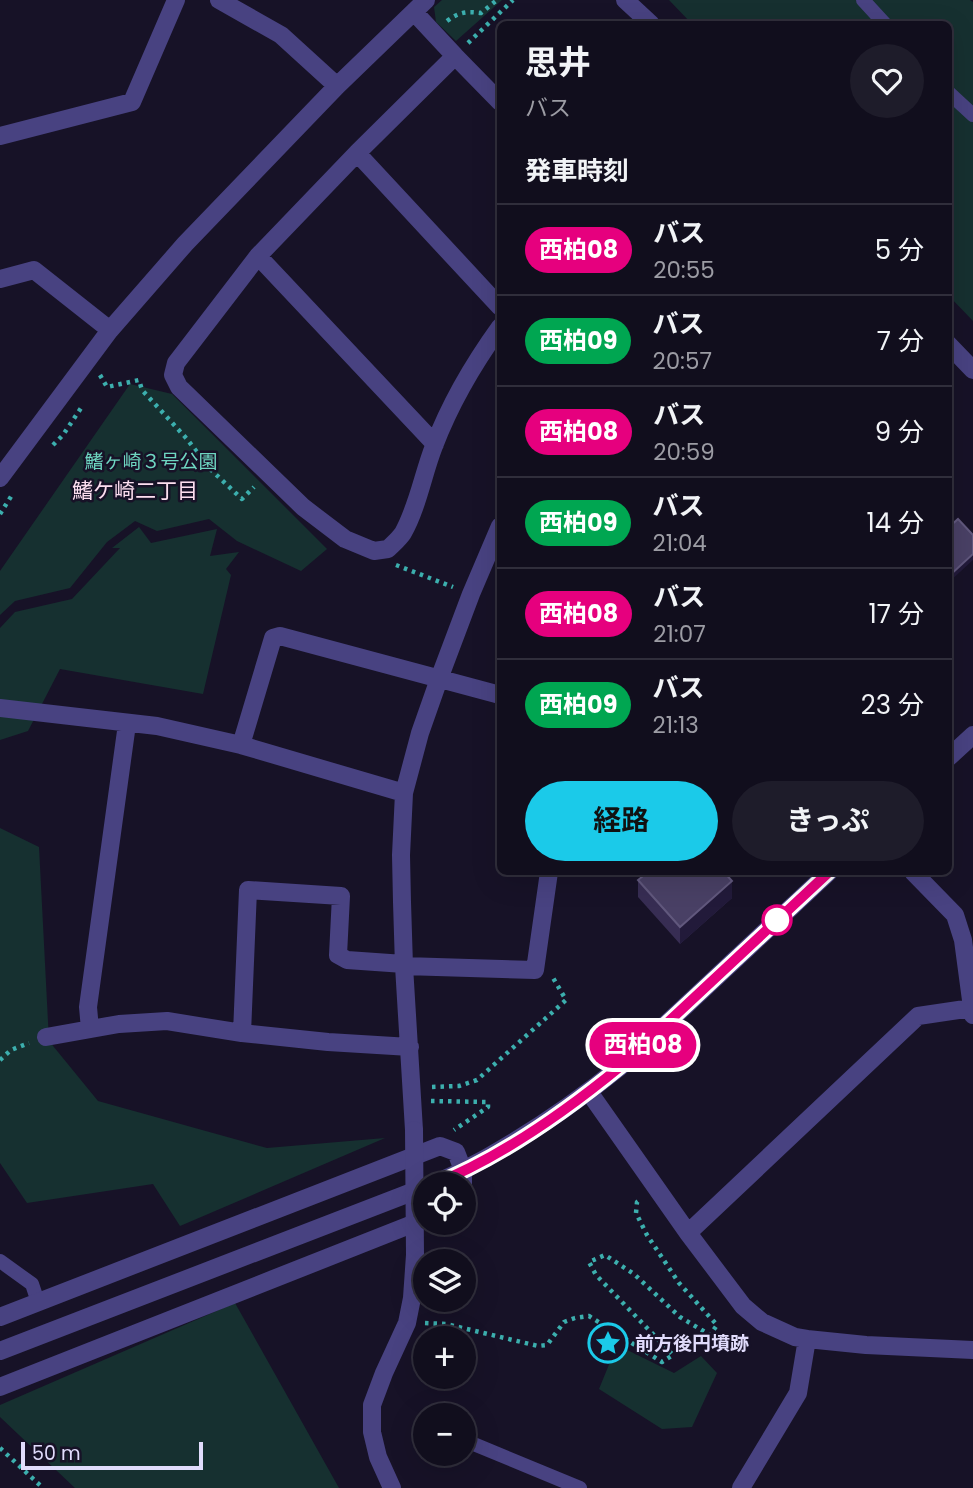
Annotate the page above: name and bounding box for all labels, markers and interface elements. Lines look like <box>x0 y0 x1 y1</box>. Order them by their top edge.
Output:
text: 思井 <box>525 39 591 86</box>
button: heart <box>850 44 924 118</box>
text: バス <box>525 92 571 124</box>
text: 発車時刻 <box>525 153 629 189</box>
text: バス <box>653 215 705 251</box>
text: 5 分 <box>875 232 924 268</box>
text: 西柏08 <box>539 233 618 266</box>
text: 20:55 <box>653 254 715 286</box>
text: バス <box>652 306 704 342</box>
text: 7 分 <box>877 323 924 359</box>
text: 西柏09 <box>539 324 617 357</box>
text: 20:57 <box>652 345 712 377</box>
text: バス <box>653 397 705 433</box>
text: 9 分 <box>875 414 924 450</box>
text: 西柏08 <box>539 415 618 448</box>
text: 20:59 <box>653 436 715 468</box>
park label: 鰭ヶ崎３号公園 <box>84 448 218 475</box>
district label: 鰭ケ崎二丁目 <box>72 476 198 505</box>
text: バス <box>652 488 704 524</box>
text: 14 分 <box>866 505 924 541</box>
text: 西柏09 <box>539 506 617 539</box>
text: 21:04 <box>652 527 707 559</box>
text: バス <box>653 579 705 615</box>
text: 17 分 <box>869 596 924 632</box>
text: 西柏08 <box>539 597 618 630</box>
text: 21:07 <box>653 618 706 650</box>
text: バス <box>652 670 704 706</box>
text: 23 分 <box>861 687 924 723</box>
text: 西柏09 <box>539 688 617 721</box>
text: 21:13 <box>652 709 699 741</box>
button: 経路 <box>525 781 718 861</box>
button: きっぷ <box>732 781 924 861</box>
unlabelled marker <box>762 905 792 935</box>
line badge: 西柏08 <box>594 1022 692 1068</box>
text: 西柏08 <box>603 1028 683 1061</box>
map controls <box>413 1172 476 1466</box>
button: locate <box>413 1172 476 1235</box>
button: layers <box>413 1249 476 1312</box>
place icon: 前方後円墳跡 <box>587 1322 629 1364</box>
button: + <box>413 1326 476 1389</box>
place label: 前方後円墳跡 <box>635 1330 749 1357</box>
button: − <box>413 1403 476 1466</box>
scale bar <box>21 1439 203 1471</box>
text: 50 m <box>32 1440 81 1467</box>

